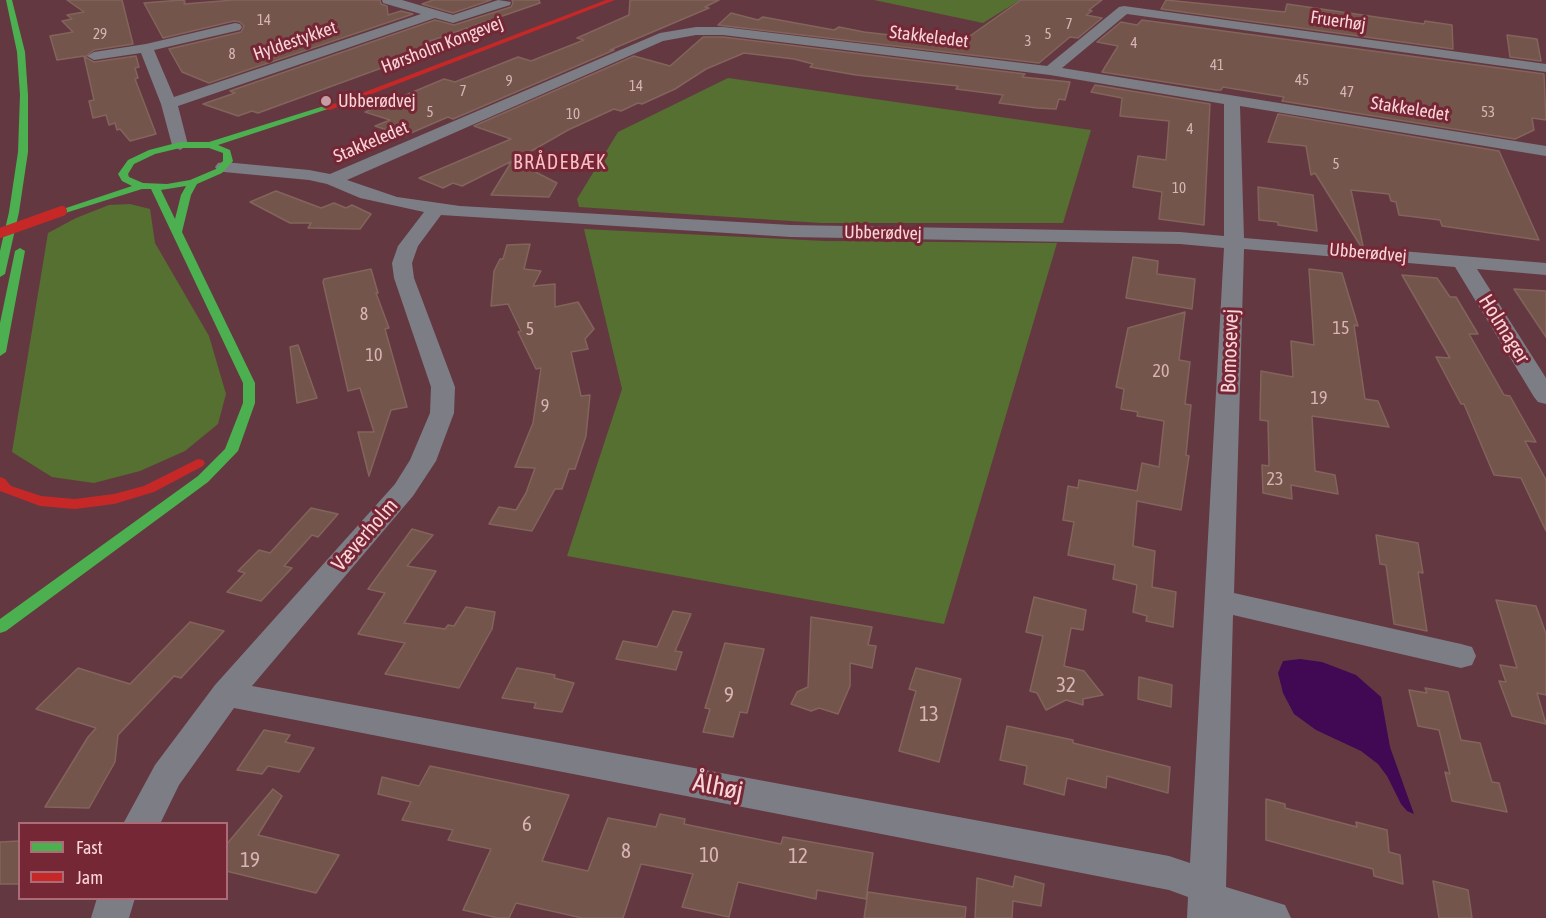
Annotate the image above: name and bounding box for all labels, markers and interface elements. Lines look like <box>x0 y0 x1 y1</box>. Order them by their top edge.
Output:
street label: Fruerhøj <box>1309 6 1367 36</box>
house number: 14 <box>257 11 271 29</box>
street label: Hørsholm Kongevej <box>378 12 506 78</box>
house number: 7 <box>1065 15 1073 33</box>
street label: Hyldestykket <box>250 17 340 65</box>
street label: Stakkeledet <box>888 21 970 53</box>
house number: 29 <box>93 25 107 43</box>
house number: 5 <box>1044 25 1052 43</box>
house number: 3 <box>1024 32 1032 50</box>
house number: 4 <box>1130 34 1138 52</box>
house number: 8 <box>228 45 236 63</box>
house number: 41 <box>1210 56 1224 74</box>
house number: 45 <box>1295 71 1309 89</box>
house number: 9 <box>505 72 513 90</box>
house number: 14 <box>629 77 643 95</box>
house number: 7 <box>459 82 467 100</box>
house number: 47 <box>1340 83 1354 101</box>
place label: Ubberødvej <box>338 90 416 112</box>
street label: Stakkeledet <box>1369 92 1451 126</box>
marker: Ubberødvej <box>319 94 333 108</box>
house number: 5 <box>426 103 434 121</box>
house number: 53 <box>1481 103 1495 121</box>
house number: 10 <box>566 105 580 123</box>
street label: Stakkeledet <box>330 117 412 167</box>
house number: 4 <box>1186 120 1194 138</box>
district label: BRÅDEBÆK <box>513 151 607 175</box>
house number: 5 <box>1332 155 1340 173</box>
house number: 10 <box>1172 179 1186 197</box>
street label: Ubberødvej <box>844 222 922 244</box>
street label: Ubberødvej <box>1328 239 1408 267</box>
street label: Holmager <box>1473 290 1535 368</box>
house number: 8 <box>360 303 368 325</box>
street label: Bomosevej <box>1216 308 1244 394</box>
house number: 15 <box>1333 317 1349 339</box>
house number: 5 <box>526 318 534 340</box>
house number: 10 <box>366 344 382 366</box>
house number: 20 <box>1153 360 1169 382</box>
house number: 19 <box>1311 387 1327 409</box>
house number: 9 <box>541 395 549 417</box>
house number: 23 <box>1267 468 1283 490</box>
street label: Væverholm <box>327 494 403 576</box>
house number: 32 <box>1056 672 1076 698</box>
house number: 9 <box>724 682 734 708</box>
house number: 13 <box>919 701 939 727</box>
street label: Ålhøj <box>690 767 746 807</box>
house number: 6 <box>522 811 532 837</box>
legend <box>18 822 228 900</box>
text: Fast <box>76 837 103 858</box>
house number: 8 <box>621 838 631 864</box>
house number: 10 <box>699 842 719 868</box>
house number: 12 <box>788 843 808 869</box>
house number: 19 <box>240 847 260 873</box>
text: Jam <box>76 867 103 888</box>

